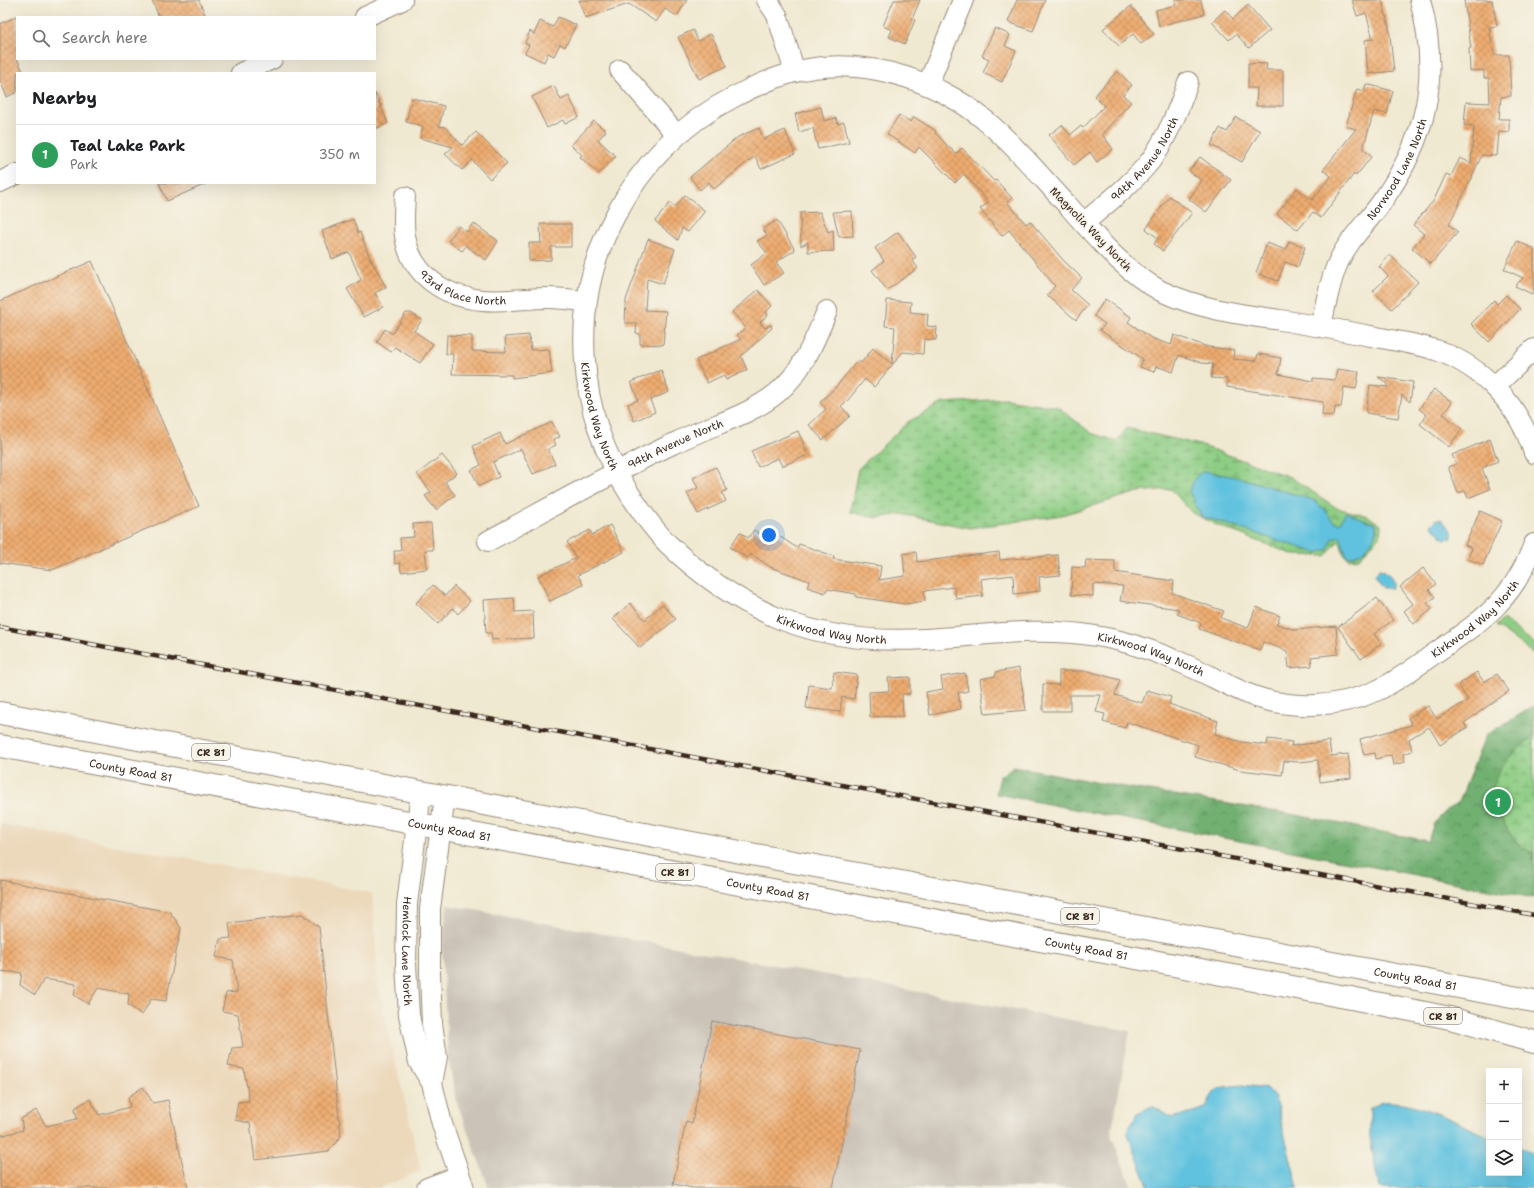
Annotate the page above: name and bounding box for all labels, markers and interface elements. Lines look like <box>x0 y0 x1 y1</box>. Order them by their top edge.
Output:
search box <box>16 16 376 60</box>
icon: search <box>30 27 52 49</box>
text: Search here <box>62 28 148 48</box>
text: Nearby <box>32 87 97 109</box>
street label: 94th Avenue North <box>1108 114 1182 205</box>
street label: Norwood Lane North <box>1364 117 1431 223</box>
text: Teal Lake Park <box>70 136 185 156</box>
text: 1 <box>42 146 48 163</box>
text: 350 m <box>319 146 360 163</box>
text: Park <box>70 156 98 173</box>
street label: Magnolia Way North <box>1046 184 1135 275</box>
street label: 93rd Place North <box>415 267 507 309</box>
street label: Kirkwood Way North <box>577 361 622 473</box>
street label: 94th Avenue North <box>625 416 726 473</box>
your location <box>759 525 779 545</box>
street label: Kirkwood Way North <box>1428 577 1523 661</box>
street label: Kirkwood Way North <box>774 611 887 648</box>
street label: Kirkwood Way North <box>1096 629 1207 680</box>
road number: CR 81 <box>192 744 230 760</box>
street label: County Road 81 <box>88 756 173 786</box>
pin: 1 <box>1485 787 1511 817</box>
street label: County Road 81 <box>406 815 492 845</box>
road number: CR 81 <box>656 864 694 880</box>
street label: County Road 81 <box>725 875 810 905</box>
street label: Hemlock Lane North <box>398 895 415 1006</box>
road number: CR 81 <box>1061 908 1099 924</box>
street label: County Road 81 <box>1043 934 1129 964</box>
street label: County Road 81 <box>1372 964 1458 994</box>
road number: CR 81 <box>1424 1008 1462 1024</box>
map controls <box>1486 1068 1522 1176</box>
button: + <box>1486 1068 1522 1104</box>
button: − <box>1486 1104 1522 1140</box>
button: layers <box>1486 1140 1522 1176</box>

